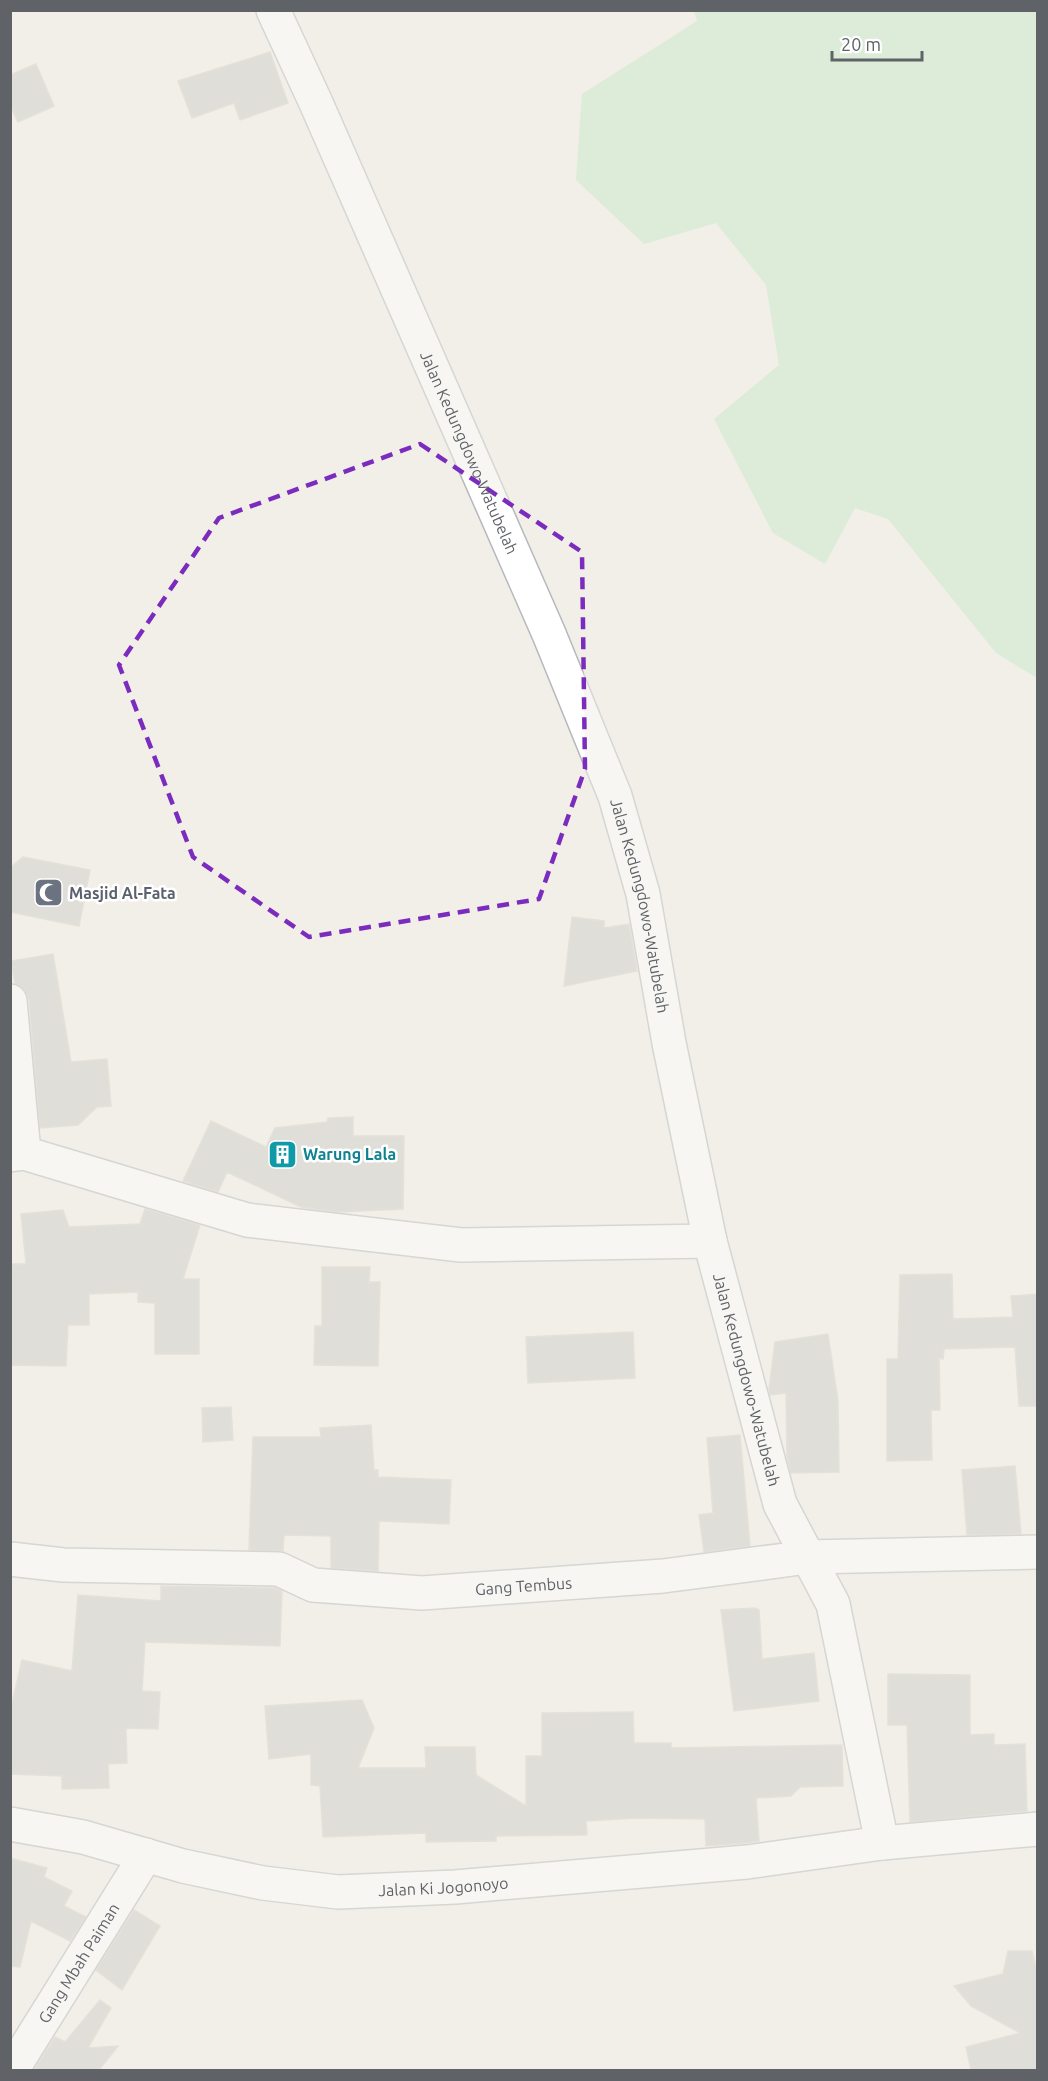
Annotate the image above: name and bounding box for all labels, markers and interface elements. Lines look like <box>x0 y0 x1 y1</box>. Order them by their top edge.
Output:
scale bar <box>832 24 922 62</box>
text: 20 m <box>841 34 881 54</box>
street label: Jalan Kedungdowo-Watubelah <box>417 348 522 557</box>
street label: Jalan Kedungdowo-Watubelah <box>607 796 673 1014</box>
mosque icon: Masjid Al-Fata <box>32 877 64 909</box>
place label: Masjid Al-Fata <box>69 884 176 902</box>
building icon: Warung Lala <box>266 1138 298 1170</box>
place label: Warung Lala <box>303 1145 396 1163</box>
street label: Jalan Kedungdowo-Watubelah <box>710 1271 784 1488</box>
street label: Gang Tembus <box>474 1573 573 1598</box>
street label: Jalan Ki Jogonoyo <box>378 1873 509 1899</box>
street label: Gang Mbah Paiman <box>35 1900 123 2026</box>

